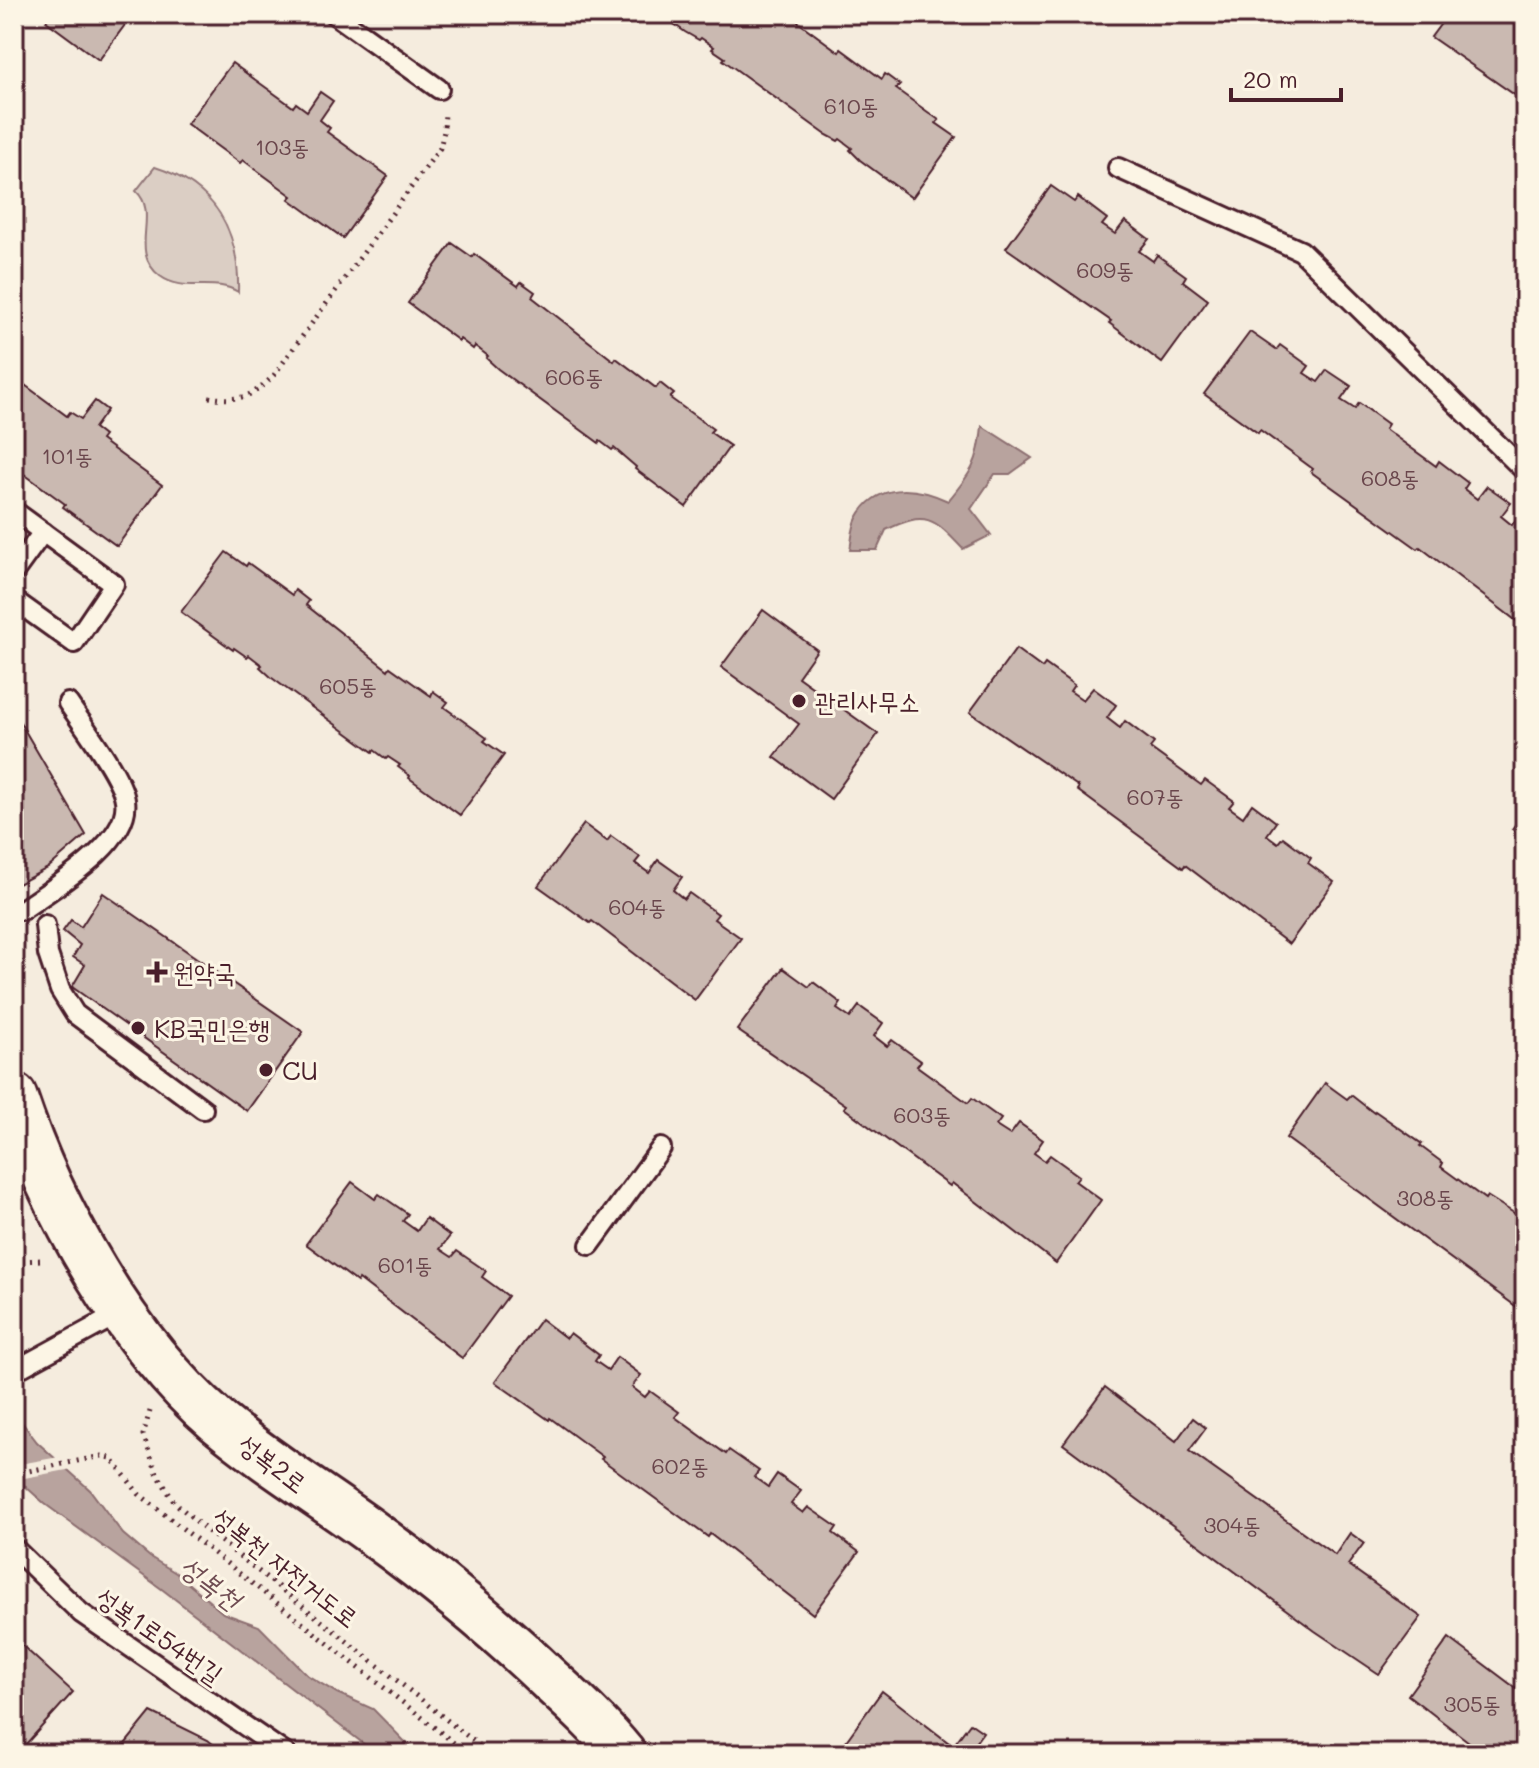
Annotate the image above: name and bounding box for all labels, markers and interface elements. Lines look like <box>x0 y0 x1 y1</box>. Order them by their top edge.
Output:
scale bar <box>1231 52 1341 102</box>
text: 20 m <box>1243 63 1298 94</box>
house number: 610동 <box>824 91 878 120</box>
house number: 103동 <box>255 132 309 161</box>
house number: 609동 <box>1076 255 1134 284</box>
house number: 606동 <box>545 362 603 391</box>
house number: 101동 <box>42 441 92 470</box>
house number: 608동 <box>1361 463 1419 492</box>
house number: 605동 <box>319 671 377 700</box>
place label: 관리사무소 <box>815 684 920 718</box>
marker: 관리사무소 <box>790 692 808 710</box>
house number: 607동 <box>1127 782 1183 811</box>
house number: 604동 <box>608 892 666 921</box>
place label: 원약국 <box>173 955 236 989</box>
marker: 원약국 <box>148 963 166 981</box>
place label: KB국민은행 <box>154 1011 270 1045</box>
marker: KB국민은행 <box>129 1019 147 1037</box>
place label: CU <box>282 1053 318 1087</box>
marker: CU <box>257 1061 275 1079</box>
house number: 603동 <box>893 1100 951 1129</box>
house number: 308동 <box>1396 1183 1454 1212</box>
house number: 601동 <box>378 1250 432 1279</box>
street label: 성복2로 <box>232 1426 314 1500</box>
house number: 602동 <box>652 1451 708 1480</box>
street label: 성복천 자전거도로 <box>207 1501 365 1633</box>
house number: 304동 <box>1203 1510 1261 1539</box>
water label: 성복천 <box>174 1548 248 1616</box>
street label: 성복1로54번길 <box>90 1579 230 1691</box>
house number: 305동 <box>1444 1689 1501 1718</box>

